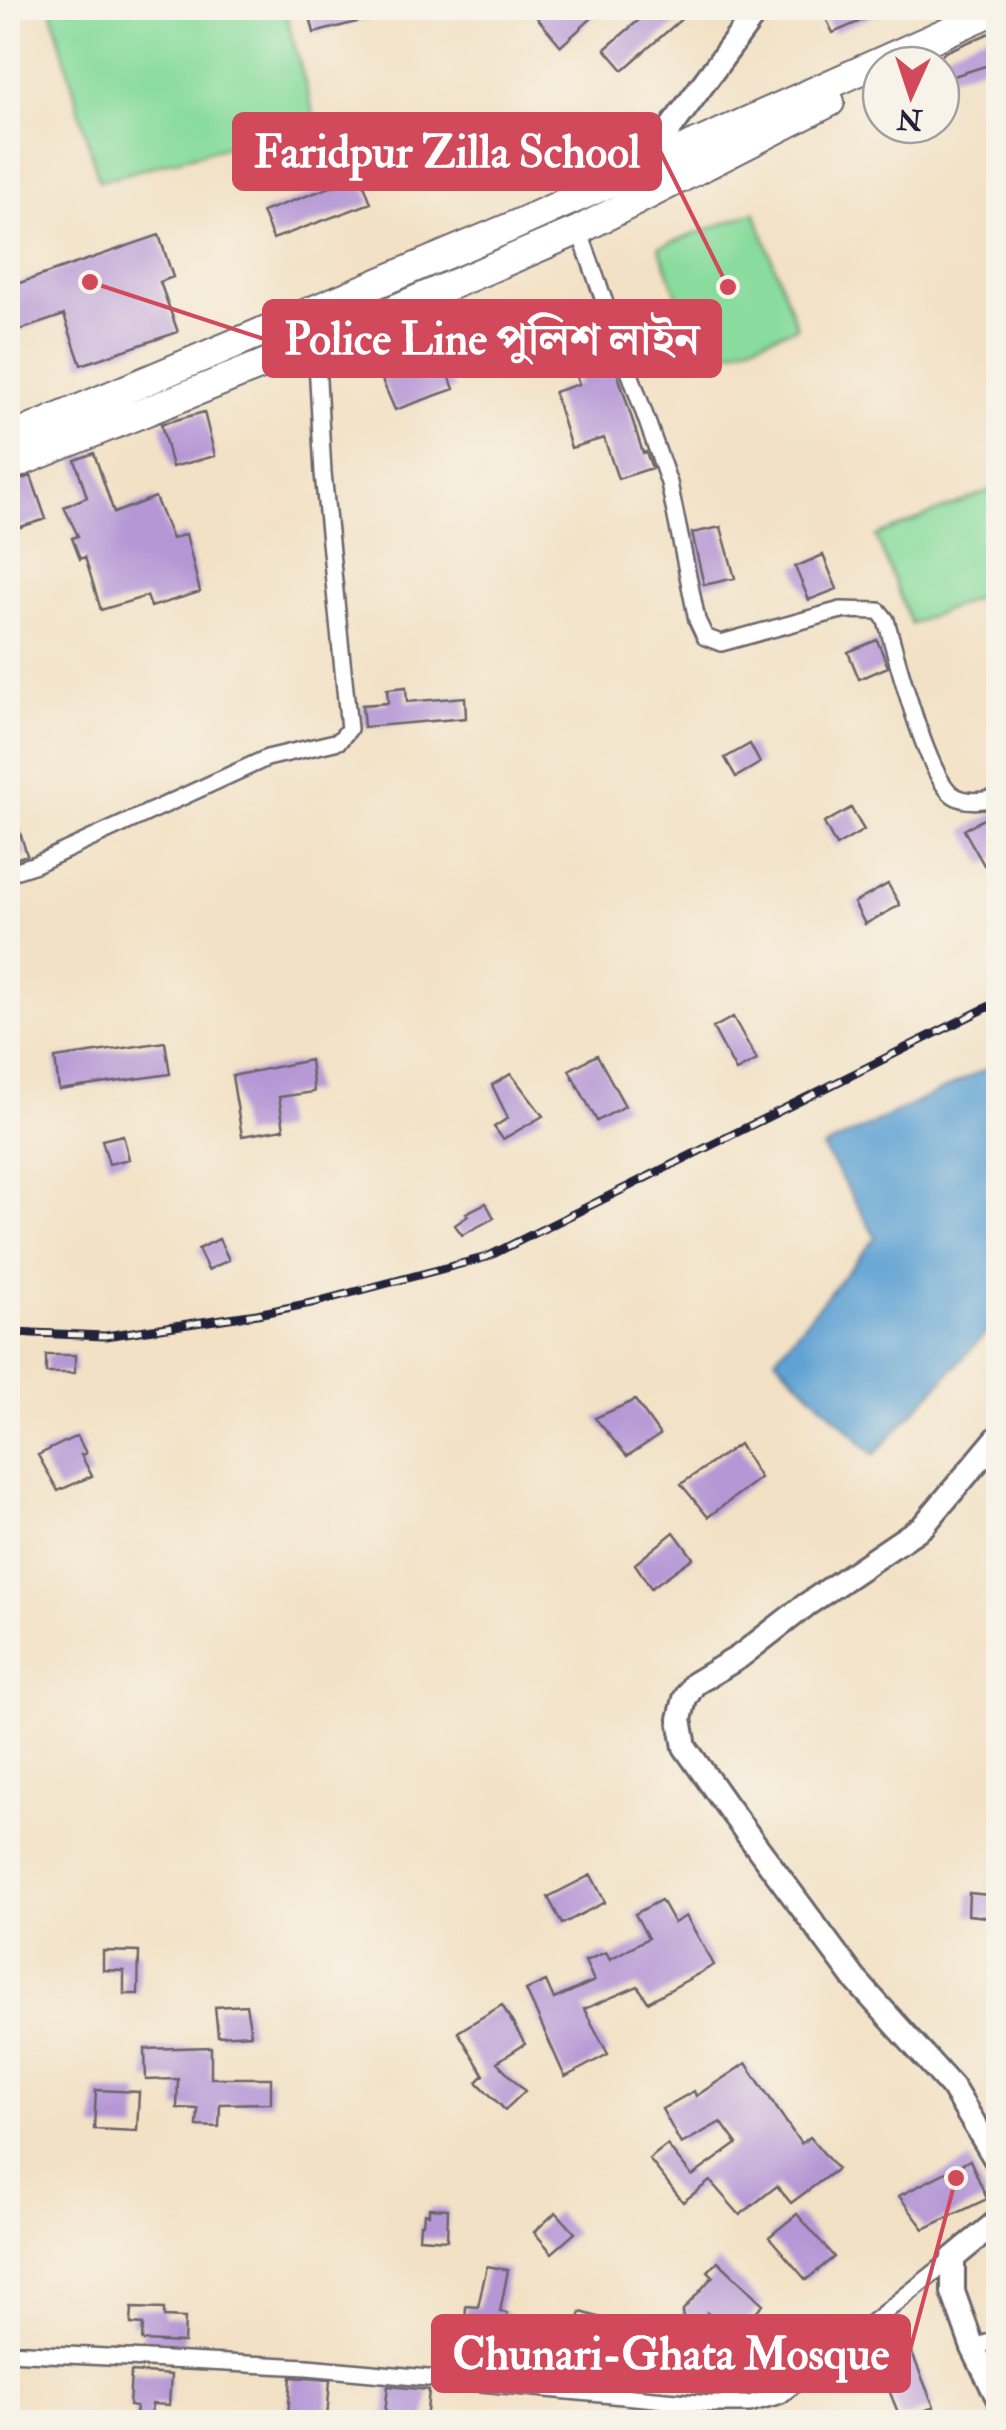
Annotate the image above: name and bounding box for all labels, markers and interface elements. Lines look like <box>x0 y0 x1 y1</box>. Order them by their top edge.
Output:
north arrow <box>861 45 961 145</box>
text: N <box>895 100 924 137</box>
callout: Faridpur Zilla School <box>234 114 660 189</box>
text: Faridpur Zilla School <box>254 125 641 181</box>
callout: Police Line পুলিশ লাইন <box>264 301 720 376</box>
text: Police Line পুলিশ লাইন <box>284 312 702 368</box>
callout: Chunari-Ghata Mosque <box>433 2316 909 2391</box>
text: Chunari-Ghata Mosque <box>453 2327 890 2383</box>

